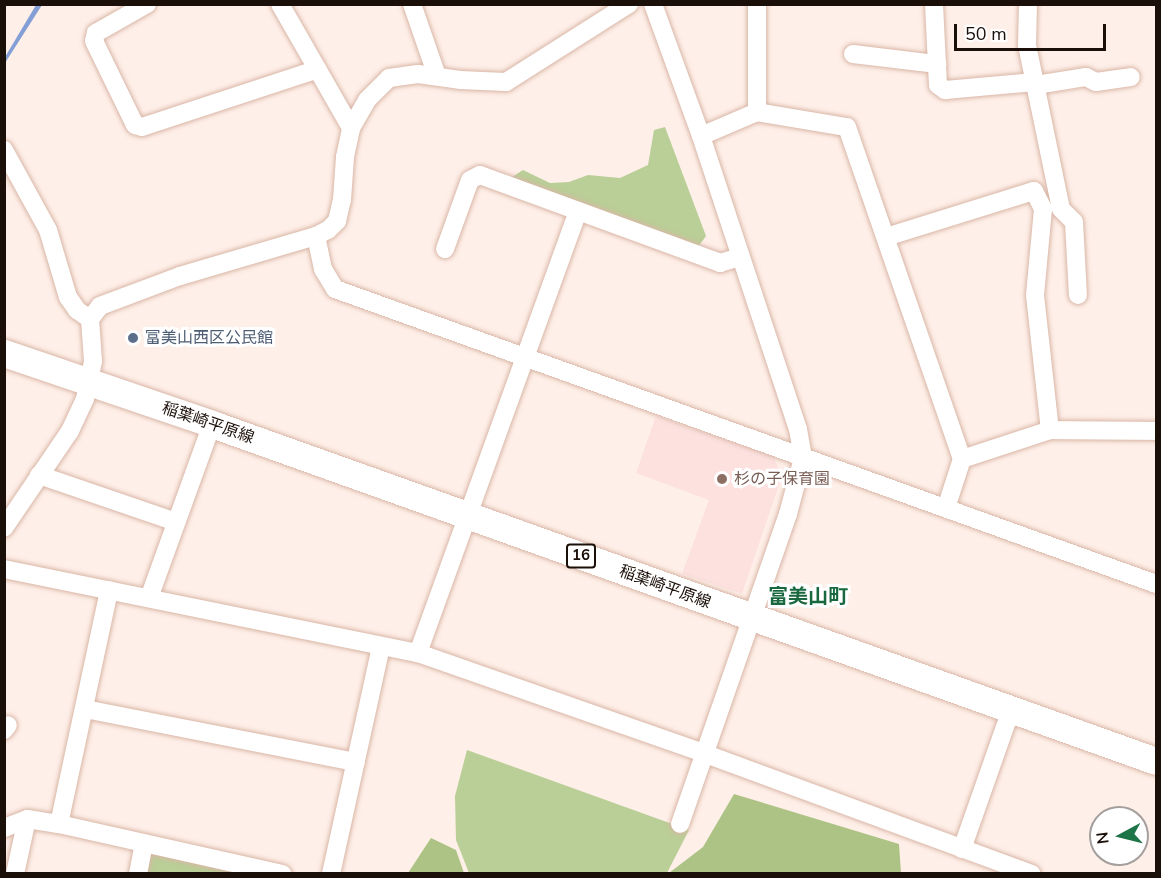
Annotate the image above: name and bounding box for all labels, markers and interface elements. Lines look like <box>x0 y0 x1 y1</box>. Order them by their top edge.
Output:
scale bar <box>957 12 1108 50</box>
text: 50 m <box>965 22 1007 46</box>
place label: 富美山西区公民館 <box>145 328 273 348</box>
marker: 富美山西区公民館 <box>126 331 140 345</box>
street label: 稲葉崎平原線 <box>159 398 257 448</box>
place label: 杉の子保育園 <box>734 469 830 489</box>
marker: 杉の子保育園 <box>715 472 729 486</box>
road number: 16 <box>566 544 596 568</box>
street label: 稲葉崎平原線 <box>617 562 713 612</box>
district label: 富美山町 <box>768 584 848 608</box>
north arrow <box>1089 806 1149 866</box>
text: N <box>1091 831 1115 845</box>

